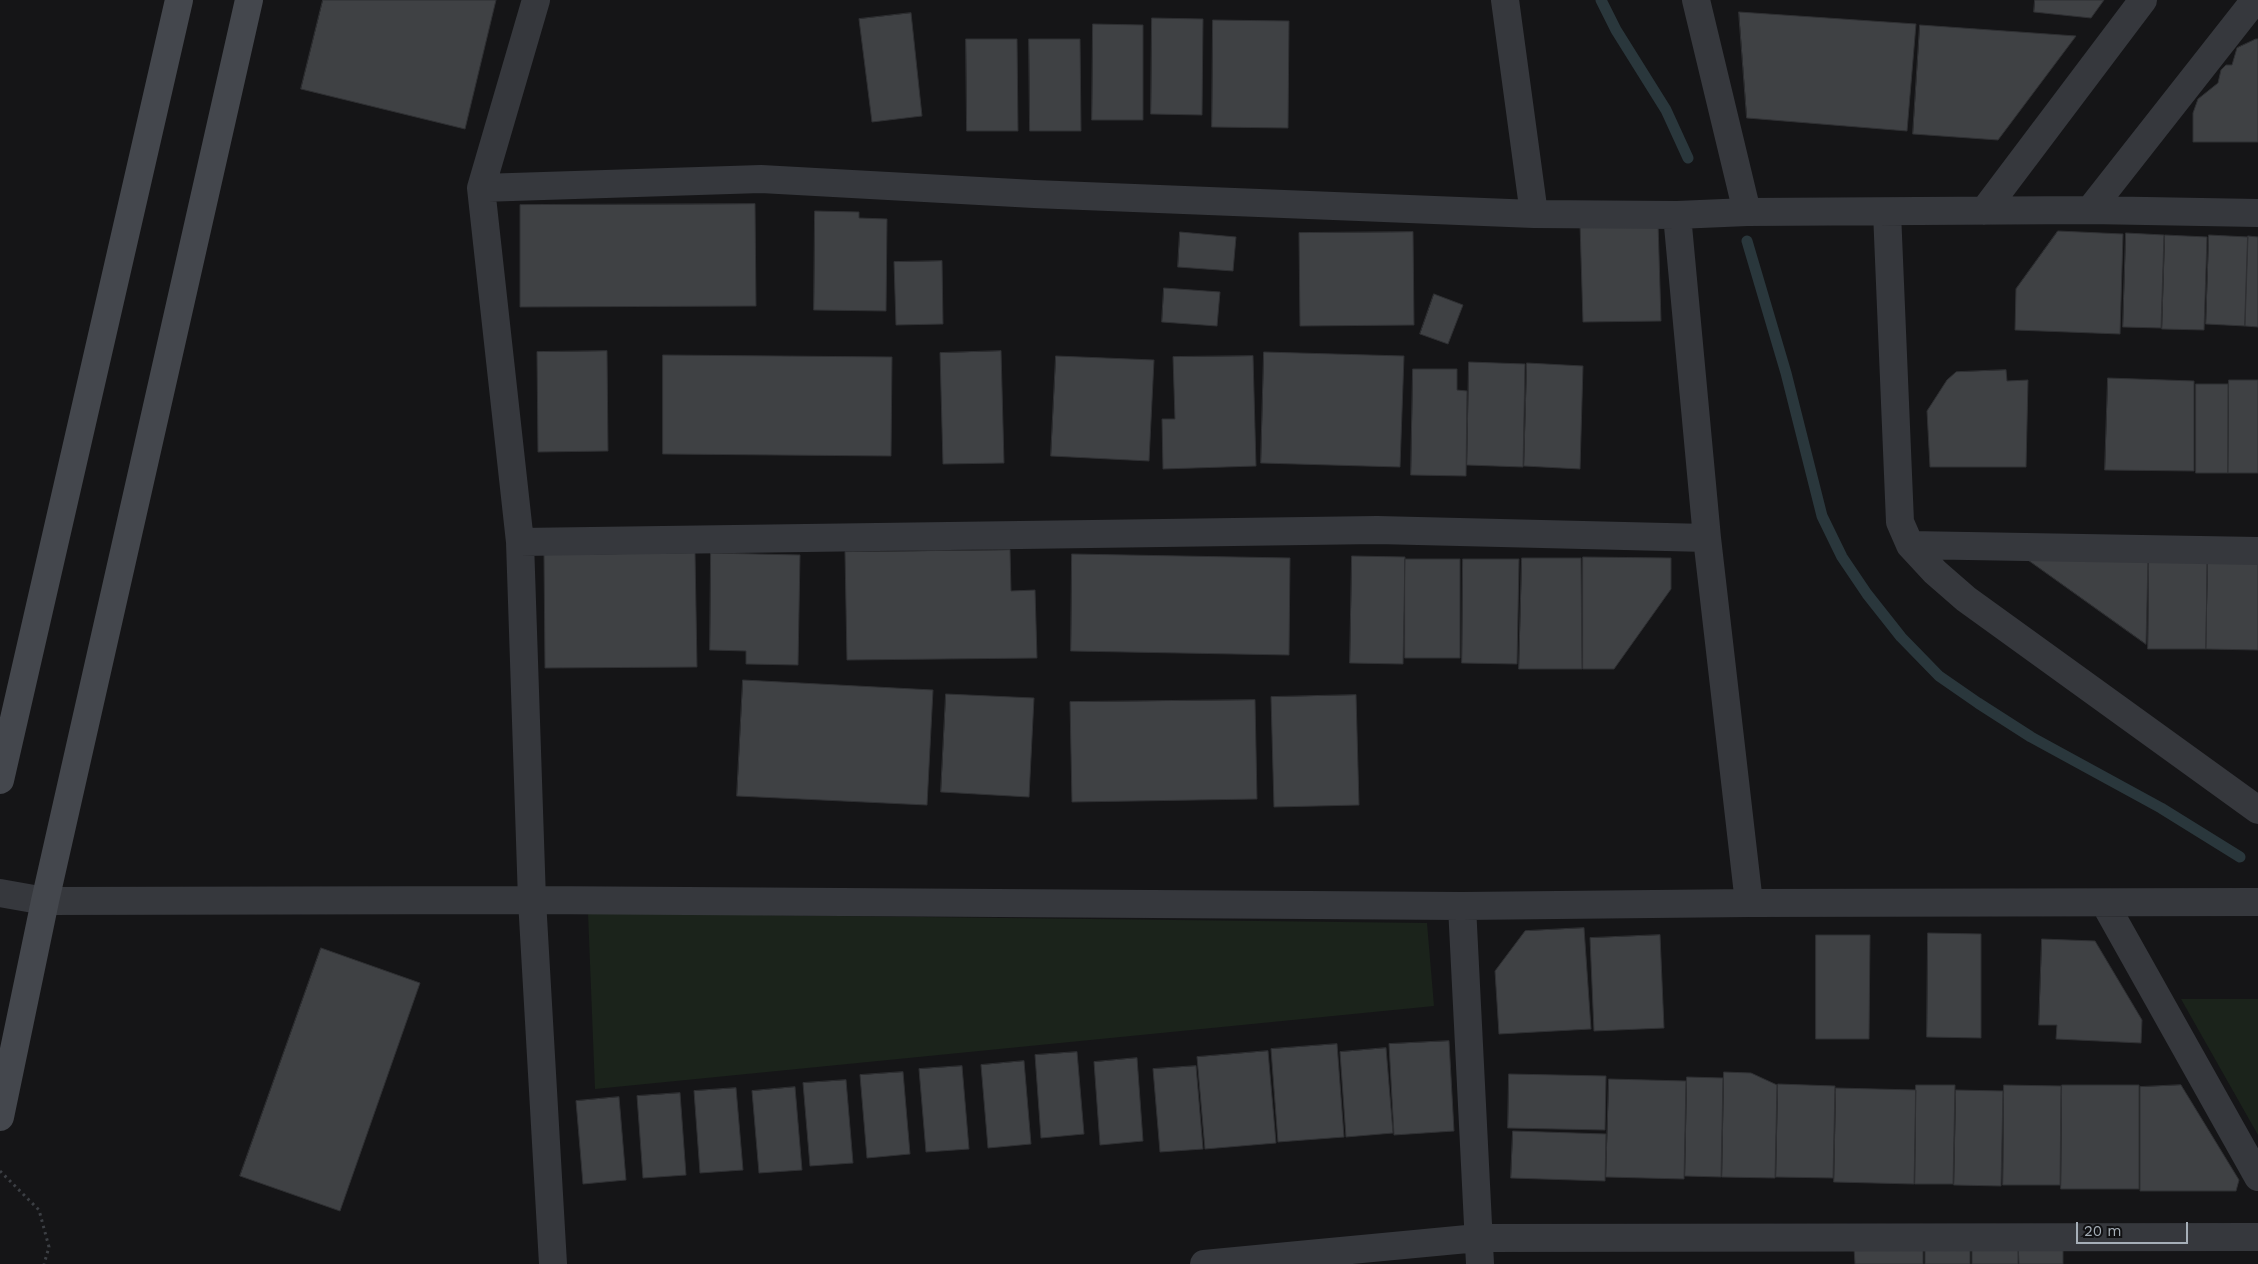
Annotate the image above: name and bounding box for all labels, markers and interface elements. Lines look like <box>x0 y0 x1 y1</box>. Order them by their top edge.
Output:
scale bar <box>2078 1212 2190 1244</box>
text: 20 m <box>2084 1222 2122 1240</box>

